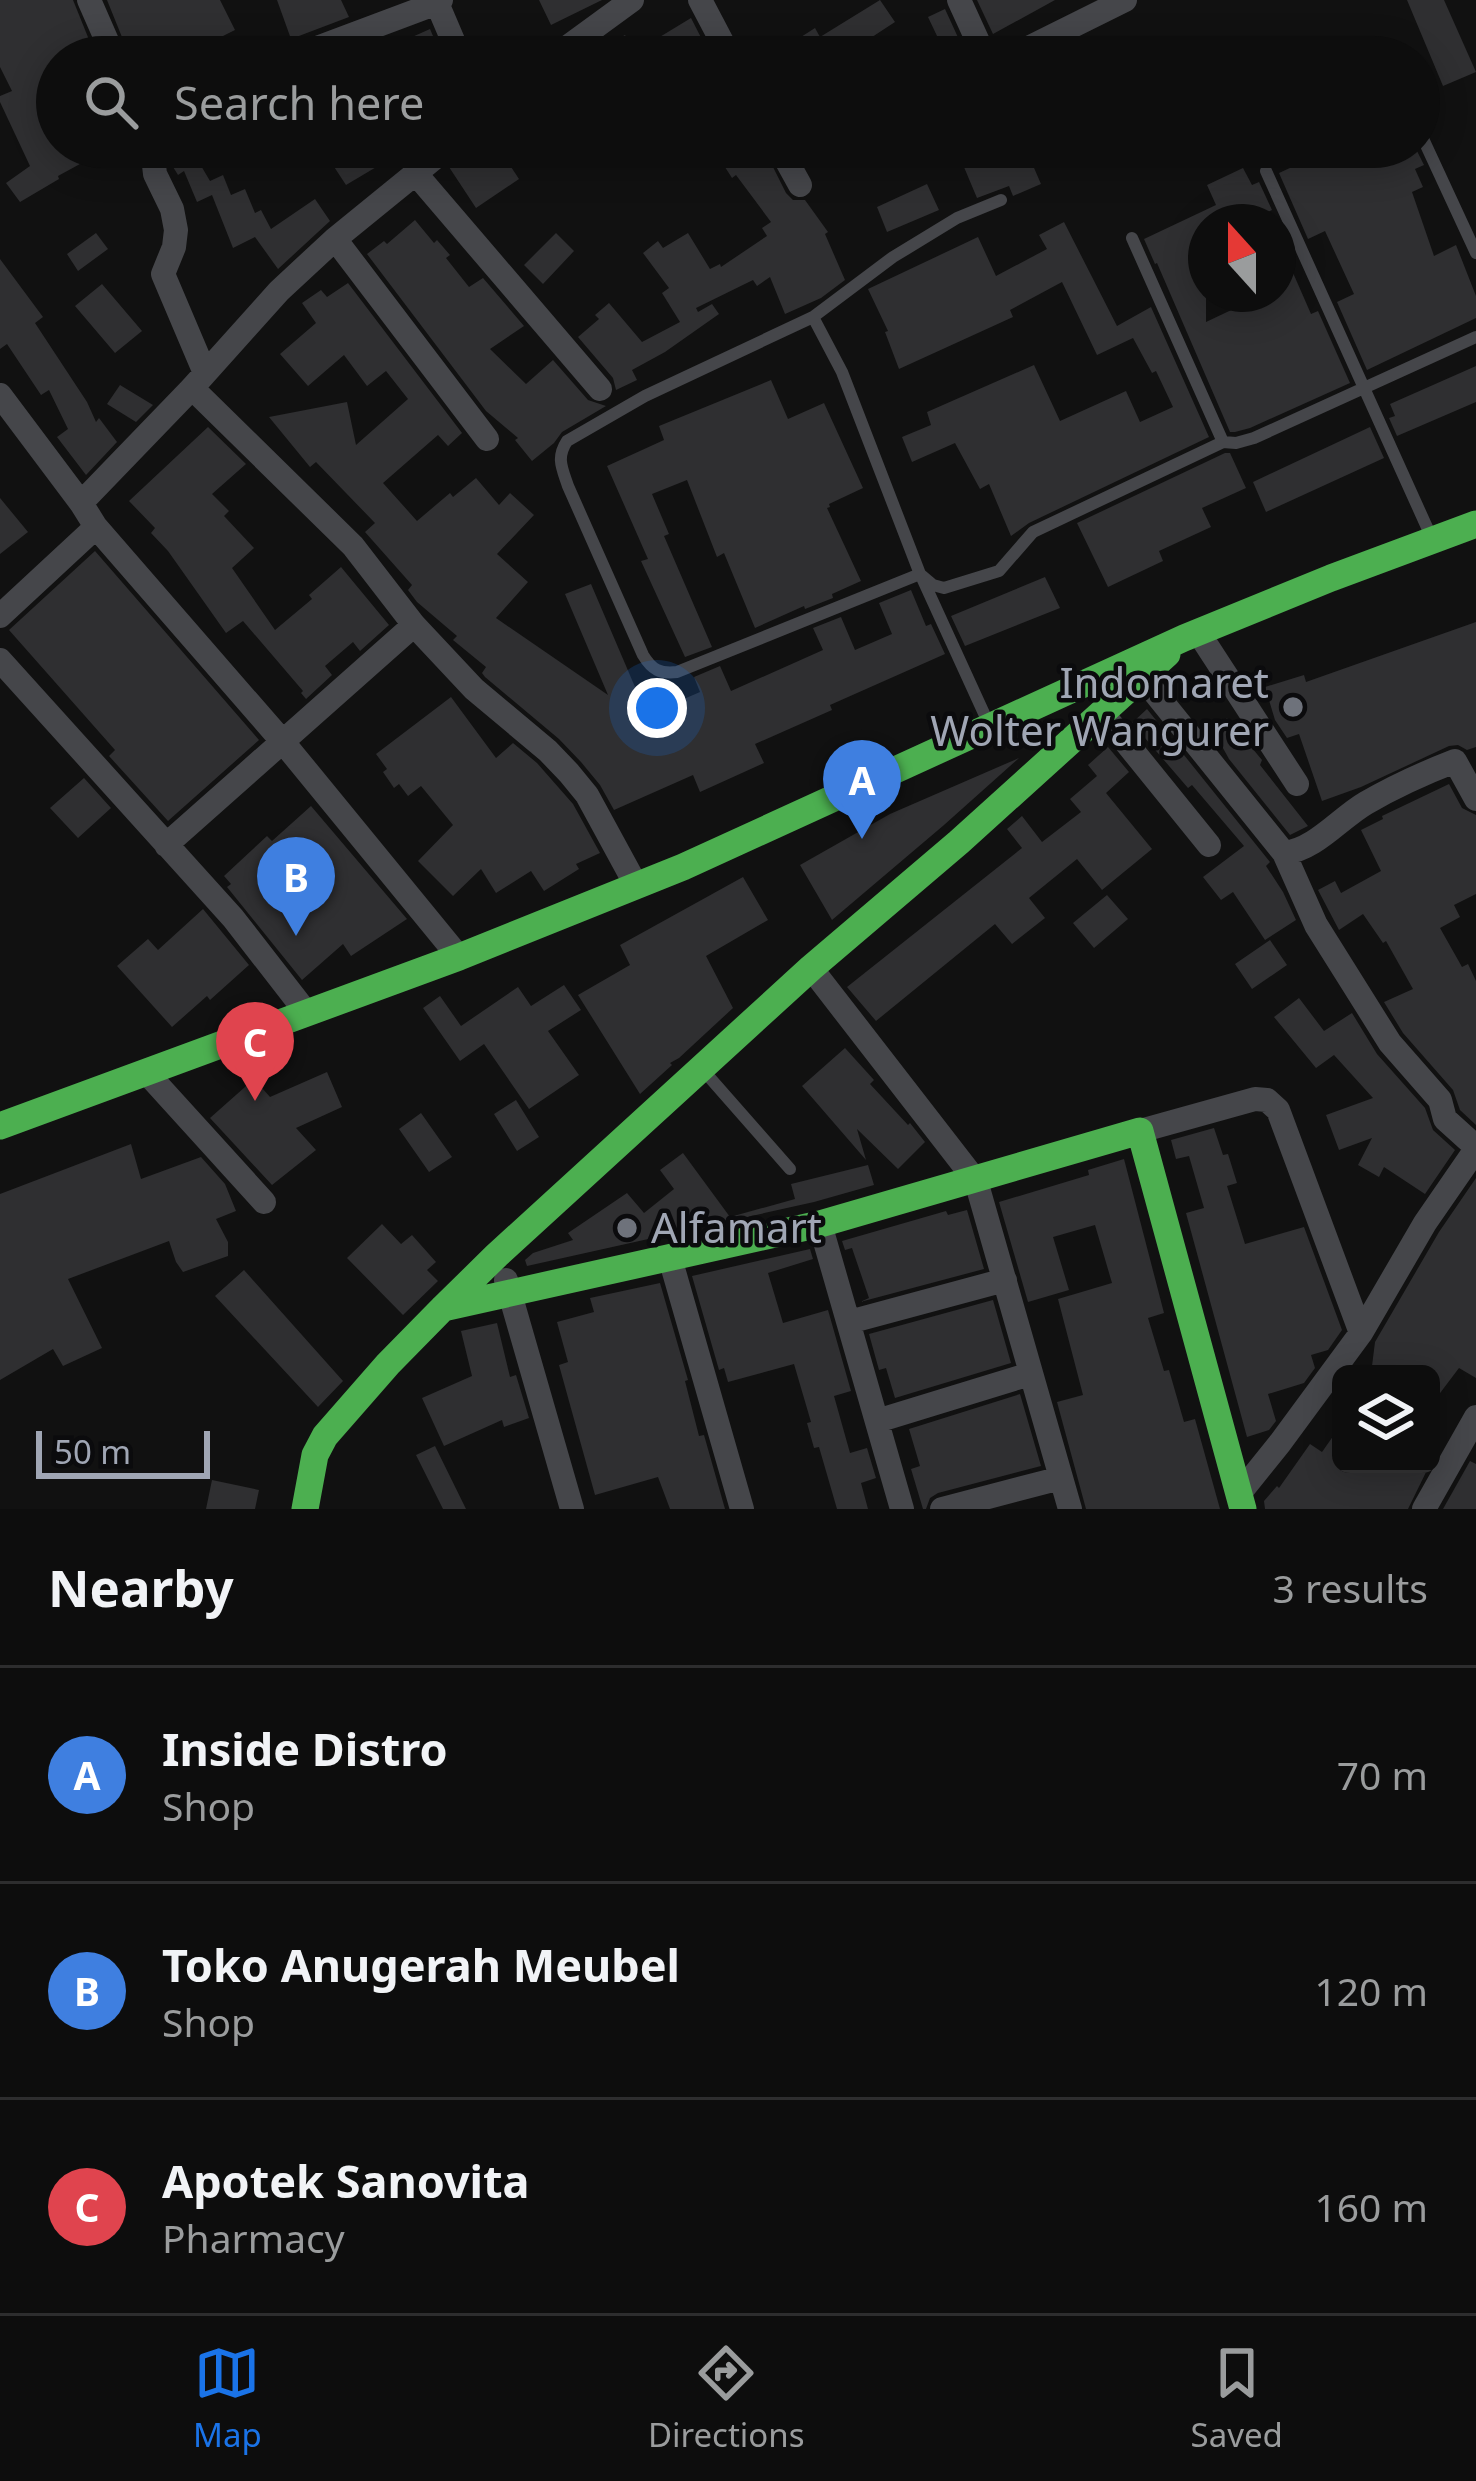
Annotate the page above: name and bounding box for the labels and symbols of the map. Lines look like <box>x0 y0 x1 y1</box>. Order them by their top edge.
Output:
north arrow <box>1188 204 1296 312</box>
place label: Indomaret Wolter Wangurer <box>930 653 1269 758</box>
your location <box>627 678 687 738</box>
marker: Indomaret Wolter Wangurer <box>1280 694 1306 720</box>
pin: A <box>823 740 901 839</box>
pin: B <box>257 837 335 936</box>
pin: C <box>216 1002 294 1101</box>
place label: Alfamart <box>651 1198 822 1255</box>
marker: Alfamart <box>614 1215 640 1241</box>
scale bar <box>36 1425 210 1478</box>

